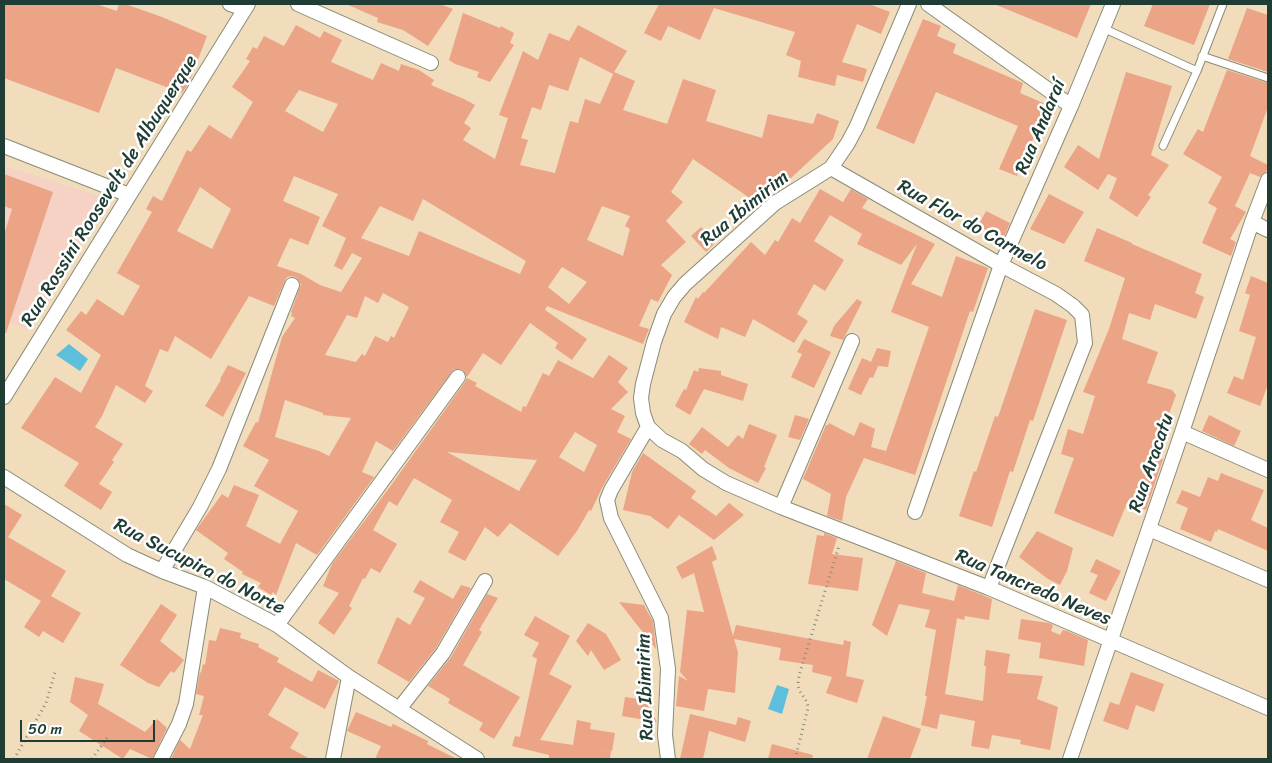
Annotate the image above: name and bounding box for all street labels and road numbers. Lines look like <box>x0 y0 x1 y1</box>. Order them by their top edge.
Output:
street label: Rua Rossini Roosevelt de Albuquerque <box>17 51 203 331</box>
street label: Rua Andaraí <box>1011 76 1071 178</box>
street label: Rua Ibimirim <box>696 167 794 251</box>
street label: Rua Flor do Carmelo <box>893 175 1051 277</box>
street label: Rua Aracatu <box>1124 411 1180 515</box>
street label: Rua Sucupira do Norte <box>110 514 288 620</box>
street label: Rua Tancredo Neves <box>952 545 1114 631</box>
street label: Rua Ibimirim <box>633 633 659 741</box>

